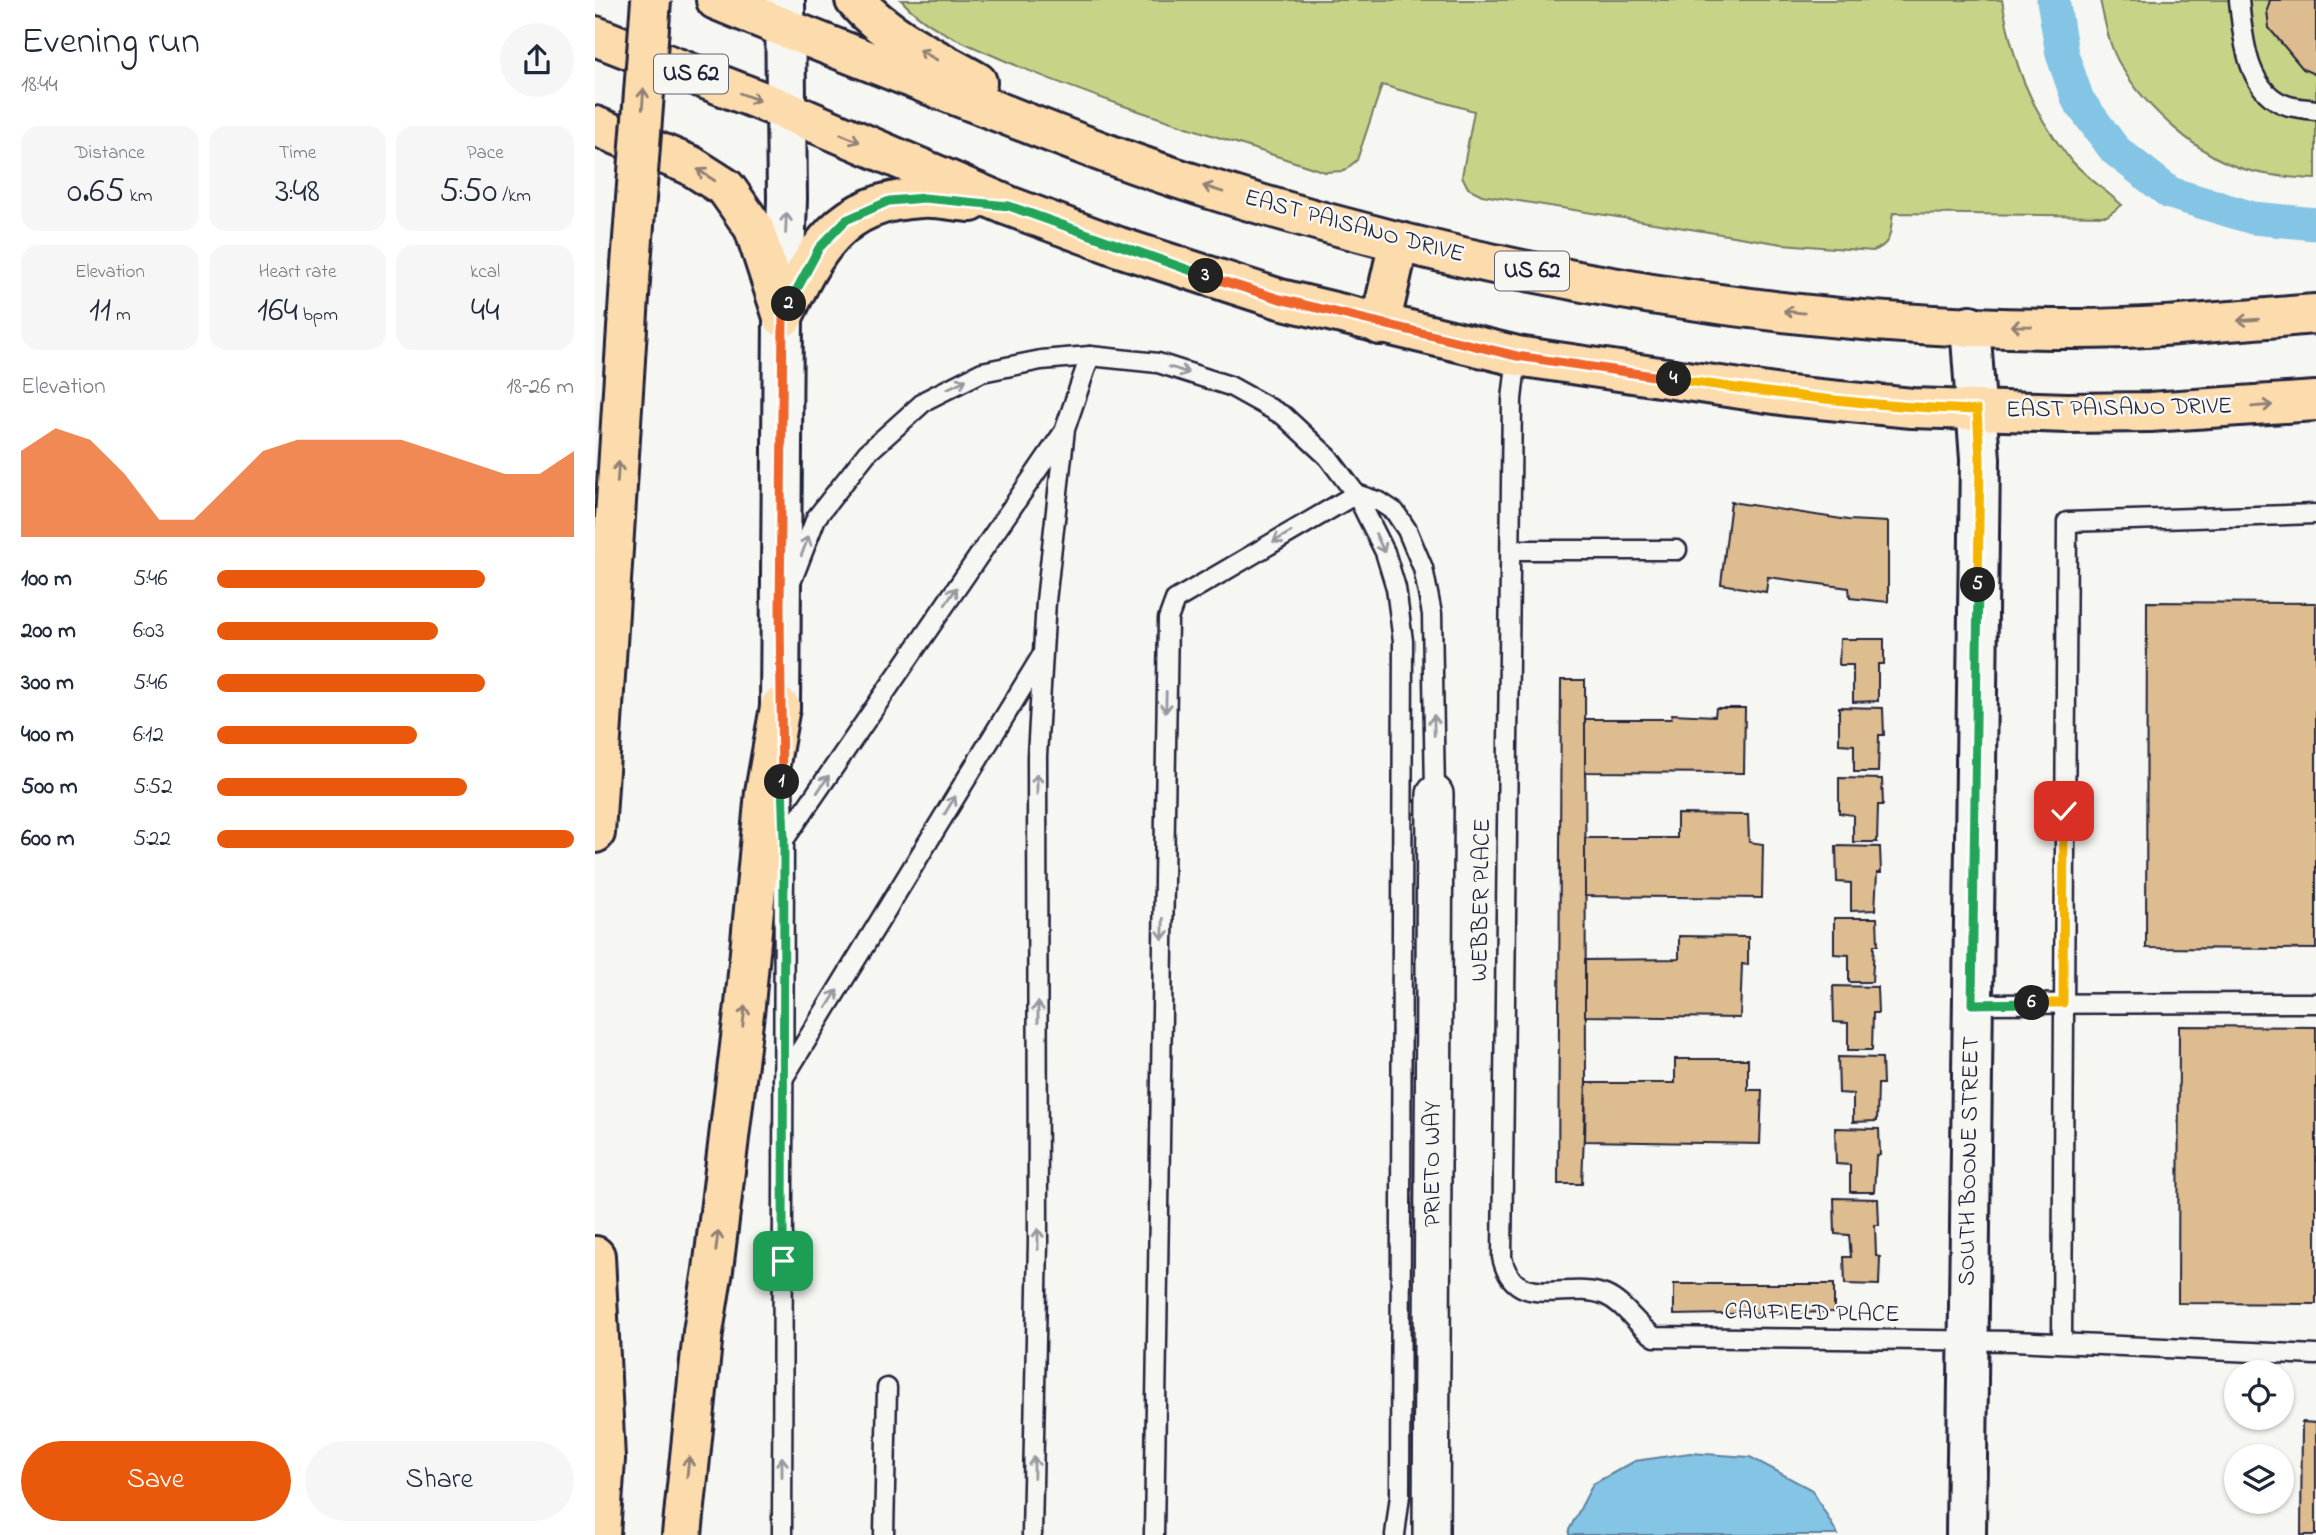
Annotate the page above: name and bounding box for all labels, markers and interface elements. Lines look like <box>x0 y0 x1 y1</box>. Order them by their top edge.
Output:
text: Evening run <box>21 15 200 71</box>
button: share <box>500 23 574 97</box>
one-way arrow <box>918 48 939 61</box>
road number: US 62 <box>654 54 728 94</box>
text: 18:44 <box>21 69 58 102</box>
one-way arrow <box>637 88 650 111</box>
one-way arrow <box>738 91 760 104</box>
one-way arrow <box>839 133 860 146</box>
text: Distance <box>75 140 145 167</box>
text: Time <box>279 140 316 167</box>
text: Pace <box>467 140 504 167</box>
text: 0.65 <box>67 167 125 218</box>
text: 3:48 <box>275 167 320 218</box>
text: 5:50 <box>439 167 497 218</box>
one-way arrow <box>697 167 716 182</box>
street label: EAST PAISANO DRIVE <box>1240 181 1468 273</box>
one-way arrow <box>1202 182 1224 195</box>
text: km <box>125 183 153 210</box>
text: /km <box>497 183 531 210</box>
one-way arrow <box>780 212 793 235</box>
road number: US 62 <box>1495 252 1569 290</box>
pin: 3 <box>1189 258 1223 294</box>
text: Elevation <box>75 259 145 286</box>
text: Heart rate <box>259 259 336 286</box>
text: kcal <box>470 259 500 286</box>
text: 3 <box>1202 262 1209 289</box>
text: 11 <box>89 286 111 337</box>
text: 164 <box>257 286 298 337</box>
text: 44 <box>471 286 500 337</box>
pin: 2 <box>771 286 807 322</box>
text: 2 <box>784 290 793 317</box>
text: m <box>111 302 131 329</box>
text: bpm <box>298 302 338 329</box>
one-way arrow <box>1783 305 1806 318</box>
one-way arrow <box>2237 313 2260 326</box>
one-way arrow <box>2010 320 2033 333</box>
pin: 4 <box>1657 362 1691 396</box>
one-way arrow <box>1168 364 1190 377</box>
text: 4 <box>1670 365 1677 392</box>
text: Elevation <box>21 371 106 404</box>
text: 18–26 m <box>506 371 574 404</box>
one-way arrow <box>946 377 967 390</box>
street label: EAST PAISANO DRIVE <box>2005 390 2233 428</box>
one-way arrow <box>2251 399 2273 412</box>
one-way arrow <box>612 461 625 484</box>
one-way arrow <box>1273 530 1293 544</box>
one-way arrow <box>1374 532 1388 553</box>
one-way arrow <box>800 536 813 557</box>
text: 100 m <box>21 563 72 596</box>
text: 5:46 <box>133 563 168 596</box>
pin: 5 <box>1961 568 1995 602</box>
text: 5 <box>1972 571 1983 598</box>
one-way arrow <box>944 587 958 606</box>
text: 200 m <box>21 615 76 648</box>
text: 6:03 <box>133 615 165 648</box>
text: 300 m <box>21 667 74 700</box>
text: 5:46 <box>133 667 168 700</box>
one-way arrow <box>1160 690 1173 713</box>
one-way arrow <box>1427 714 1441 737</box>
text: 400 m <box>21 719 74 752</box>
text: 6:12 <box>133 719 164 752</box>
pin: 1 <box>765 764 799 800</box>
text: 1 <box>778 768 785 795</box>
text: 500 m <box>21 771 78 804</box>
text: 5:52 <box>133 771 173 804</box>
one-way arrow <box>1030 773 1044 796</box>
one-way arrow <box>816 775 830 794</box>
pin <box>2034 781 2094 841</box>
icon: check <box>2045 792 2083 830</box>
one-way arrow <box>944 796 958 816</box>
street label: WEBBER PLACE <box>1463 818 1501 982</box>
text: 600 m <box>21 823 75 856</box>
text: 5:22 <box>133 823 171 856</box>
one-way arrow <box>1156 917 1170 940</box>
pin: 6 <box>2015 986 2049 1020</box>
text: 6 <box>2027 989 2036 1016</box>
one-way arrow <box>825 990 839 1010</box>
one-way arrow <box>1031 1001 1045 1024</box>
one-way arrow <box>738 1005 751 1027</box>
street label: SOUTH BOONE STREET <box>1950 1036 1990 1286</box>
street label: PRIETO WAY <box>1416 1101 1451 1227</box>
one-way arrow <box>1031 1228 1045 1251</box>
one-way arrow <box>710 1231 723 1253</box>
pin <box>753 1231 813 1291</box>
icon: arrive <box>764 1242 802 1280</box>
street label: CAUFIELD PLACE <box>1724 1295 1900 1333</box>
map controls <box>2224 1360 2294 1514</box>
button: locate <box>2224 1360 2294 1430</box>
button: Save <box>21 1441 291 1521</box>
button: Share <box>305 1441 574 1521</box>
button: layers <box>2224 1444 2294 1514</box>
one-way arrow <box>681 1456 694 1479</box>
one-way arrow <box>775 1456 789 1479</box>
one-way arrow <box>1027 1456 1040 1479</box>

